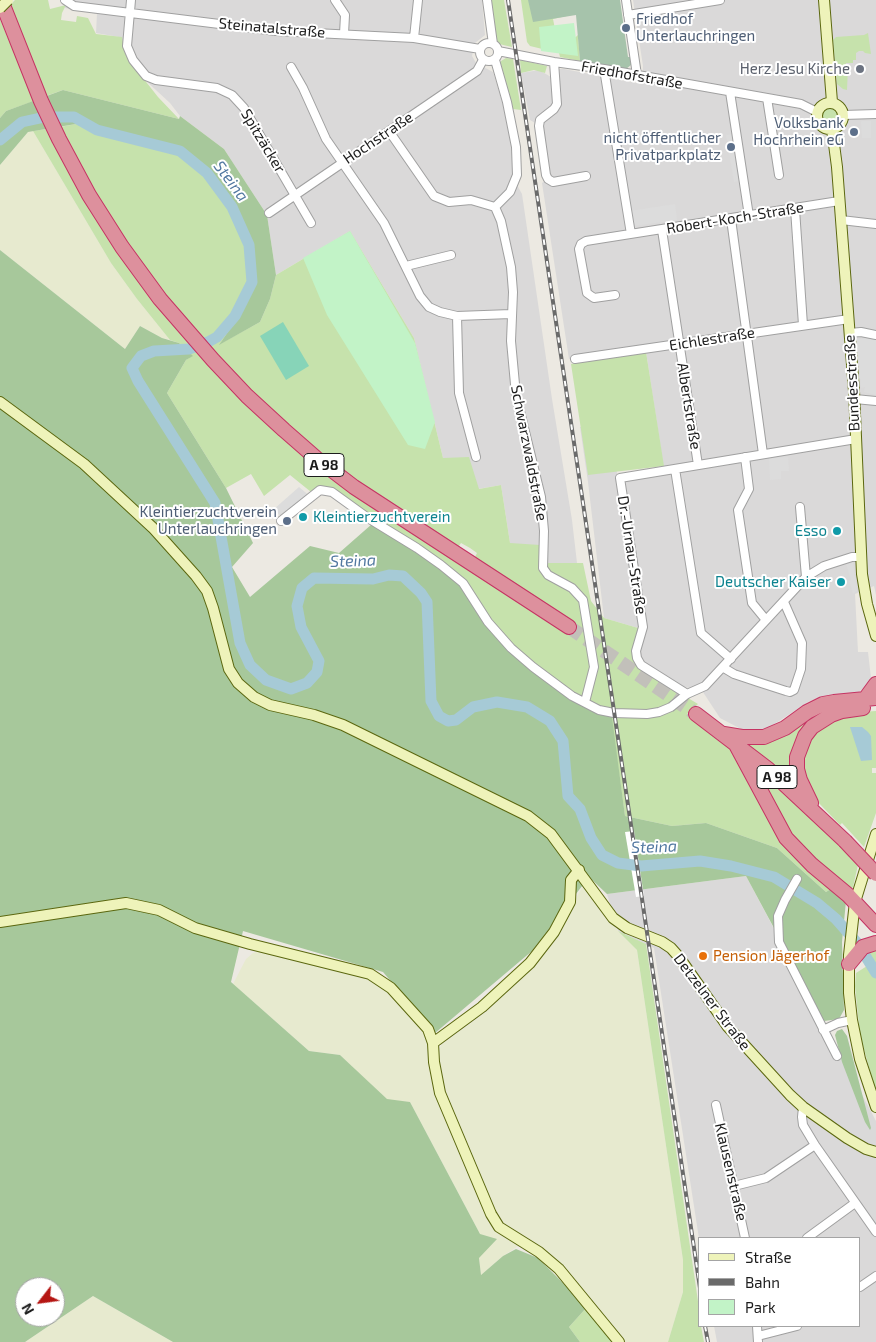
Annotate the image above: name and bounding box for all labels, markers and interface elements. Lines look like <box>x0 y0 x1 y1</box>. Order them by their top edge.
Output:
place label: Friedhof Unterlauchringen <box>636 10 755 45</box>
street label: Steinatalstraße <box>218 14 326 42</box>
marker: Friedhof Unterlauchringen <box>620 22 632 34</box>
street label: Friedhofstraße <box>580 57 684 93</box>
place label: Herz Jesu Kirche <box>740 60 850 78</box>
marker: Herz Jesu Kirche <box>854 63 866 75</box>
street label: Spitzäcker <box>237 106 289 176</box>
street label: Hochstraße <box>340 108 416 168</box>
place label: Volksbank Hochrhein eG <box>753 114 844 149</box>
marker: Volksbank Hochrhein eG <box>848 126 860 138</box>
place label: nicht öffentlicher Privatparkplatz <box>604 129 721 164</box>
marker: nicht öffentlicher Privatparkplatz <box>725 141 737 153</box>
water label: Steina <box>210 157 252 205</box>
street label: Robert-Koch-Straße <box>665 198 805 238</box>
street label: Eichlestraße <box>668 323 756 355</box>
street label: Bundesstraße <box>840 334 864 432</box>
street label: Albertstraße <box>673 361 705 451</box>
street label: Schwarzwaldstraße <box>507 384 551 522</box>
road number: A 98 <box>304 454 344 476</box>
street label: Dr.-Urnau-Straße <box>614 494 650 616</box>
place label: Kleintierzuchtverein Unterlauchringen <box>139 503 277 538</box>
place label: Kleintierzuchtverein <box>313 508 451 526</box>
marker: Kleintierzuchtverein <box>297 511 309 523</box>
marker: Kleintierzuchtverein Unterlauchringen <box>281 515 293 527</box>
place label: Esso <box>795 522 827 540</box>
marker: Esso <box>831 525 843 537</box>
water label: Steina <box>330 551 376 571</box>
place label: Deutscher Kaiser <box>715 573 831 591</box>
marker: Deutscher Kaiser <box>835 576 847 588</box>
road number: A 98 <box>757 766 797 789</box>
water label: Steina <box>631 837 677 857</box>
place label: Pension Jägerhof <box>713 947 829 965</box>
street label: Detzelner Straße <box>670 950 754 1054</box>
marker: Pension Jägerhof <box>697 950 709 962</box>
street label: Klausenstraße <box>711 1121 751 1223</box>
legend <box>698 1237 861 1327</box>
text: Straße <box>745 1248 791 1266</box>
text: Bahn <box>745 1273 780 1291</box>
north arrow <box>15 1277 65 1327</box>
text: Park <box>745 1298 776 1316</box>
text: N <box>18 1301 37 1318</box>

